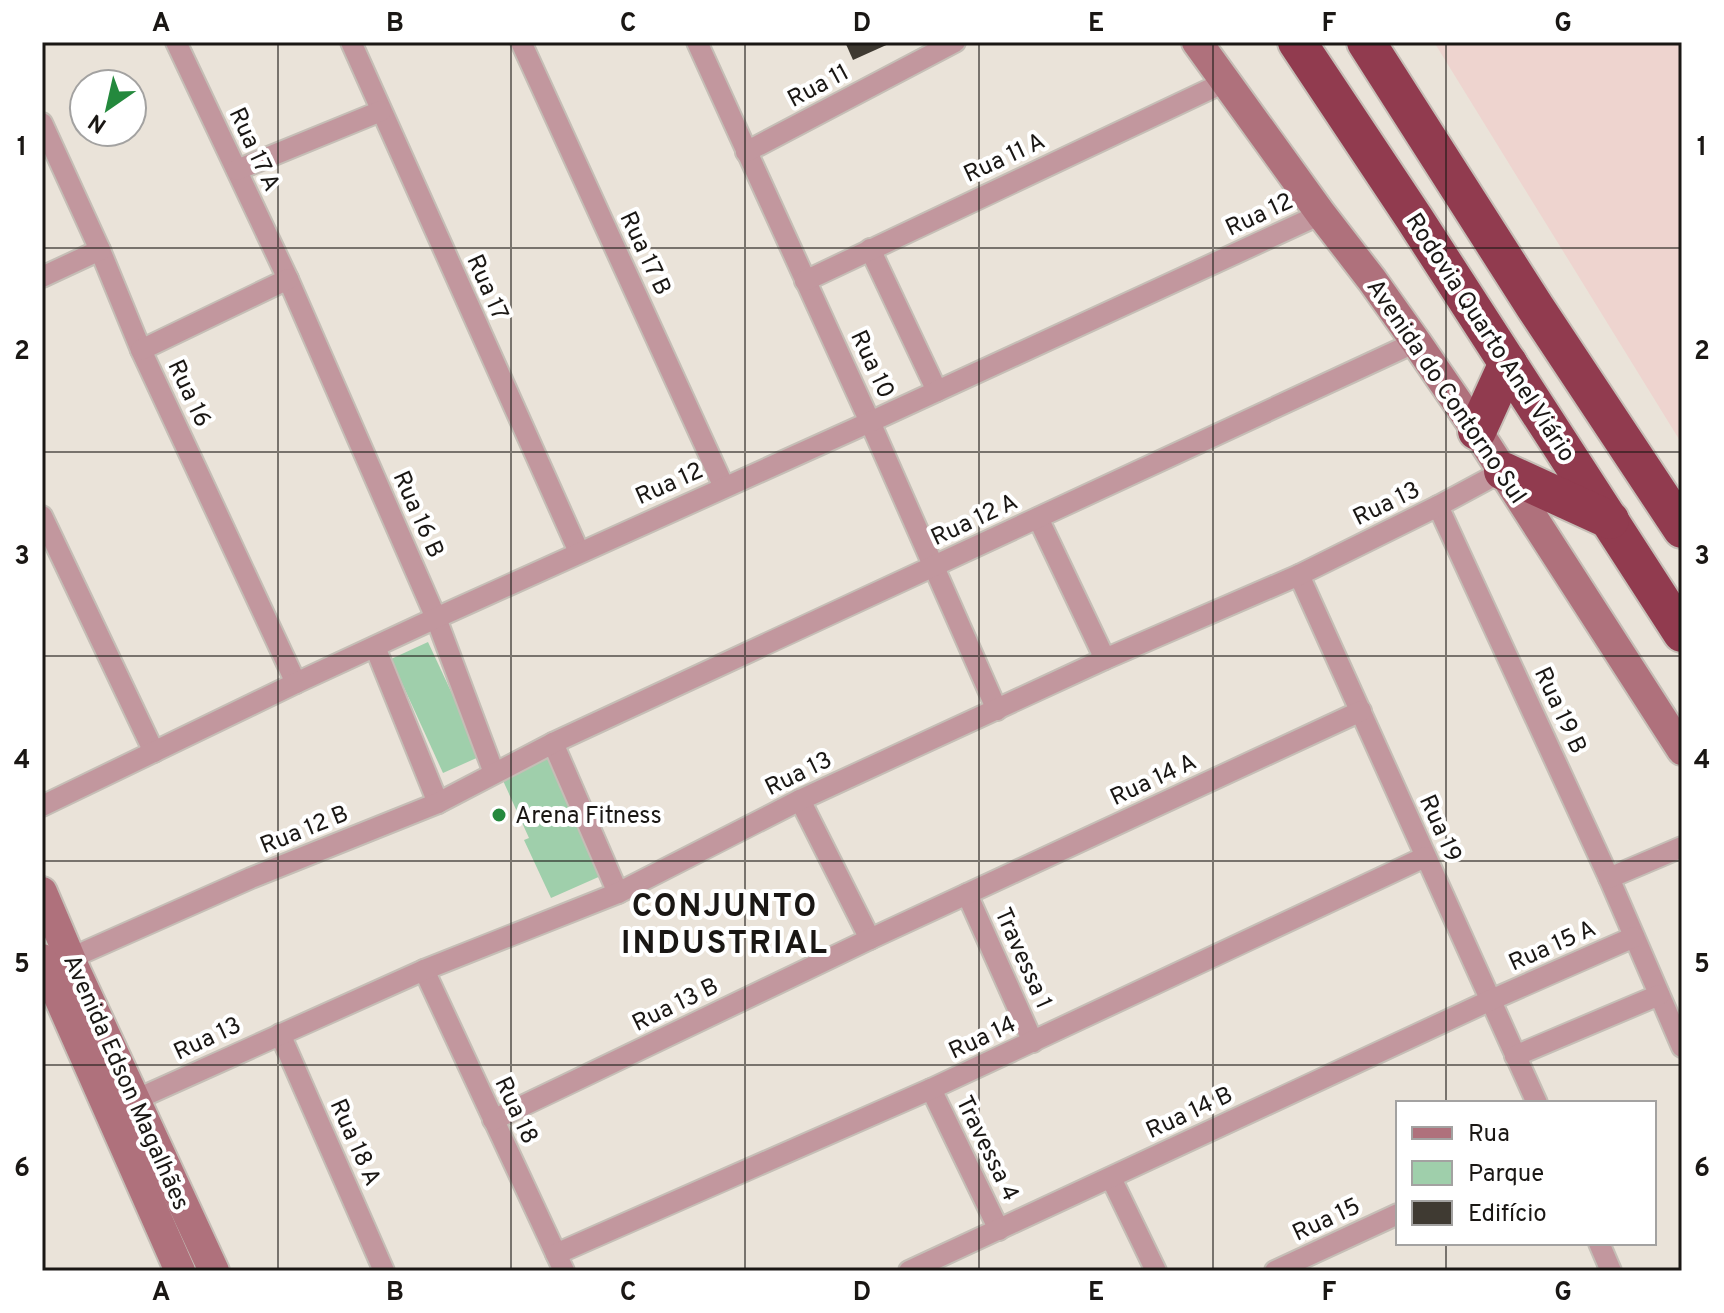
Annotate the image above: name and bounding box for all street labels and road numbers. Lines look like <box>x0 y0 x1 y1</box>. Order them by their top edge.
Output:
street label: Rua 11 <box>783 58 855 115</box>
street label: Rua 17 A <box>221 103 286 196</box>
street label: Rua 11 A <box>959 127 1050 191</box>
street label: Rua 12 <box>1221 187 1298 244</box>
street label: Rua 17 B <box>612 207 677 301</box>
street label: Rodovia Quarto Anel Viário <box>1398 208 1581 468</box>
street label: Rua 17 <box>458 250 514 325</box>
street label: Avenida do Contorno Sul <box>1359 274 1532 510</box>
street label: Rua 10 <box>842 326 900 404</box>
street label: Rua 16 <box>160 355 217 432</box>
street label: Rua 12 <box>631 457 708 513</box>
street label: Rua 16 B <box>385 467 450 563</box>
street label: Rua 13 <box>1348 476 1425 534</box>
street label: Rua 12 A <box>927 488 1023 554</box>
street label: Rua 19 B <box>1526 663 1592 759</box>
street label: Rua 13 <box>760 746 837 804</box>
street label: Rua 14 A <box>1106 748 1202 814</box>
street label: Rua 19 <box>1411 790 1467 867</box>
street label: Rua 12 B <box>256 800 353 862</box>
street label: Travessa 1 <box>987 904 1058 1014</box>
street label: Rua 15 A <box>1505 914 1601 979</box>
street label: Avenida Edson Magalhães <box>55 950 195 1215</box>
street label: Rua 13 B <box>628 972 724 1040</box>
street label: Rua 14 <box>944 1010 1021 1067</box>
street label: Rua 13 <box>169 1011 246 1068</box>
street label: Rua 18 <box>487 1072 544 1149</box>
street label: Rua 14 B <box>1142 1081 1238 1147</box>
street label: Travessa 4 <box>948 1091 1025 1207</box>
street label: Rua 18 A <box>322 1095 387 1191</box>
street label: Rua 15 <box>1288 1192 1366 1249</box>

